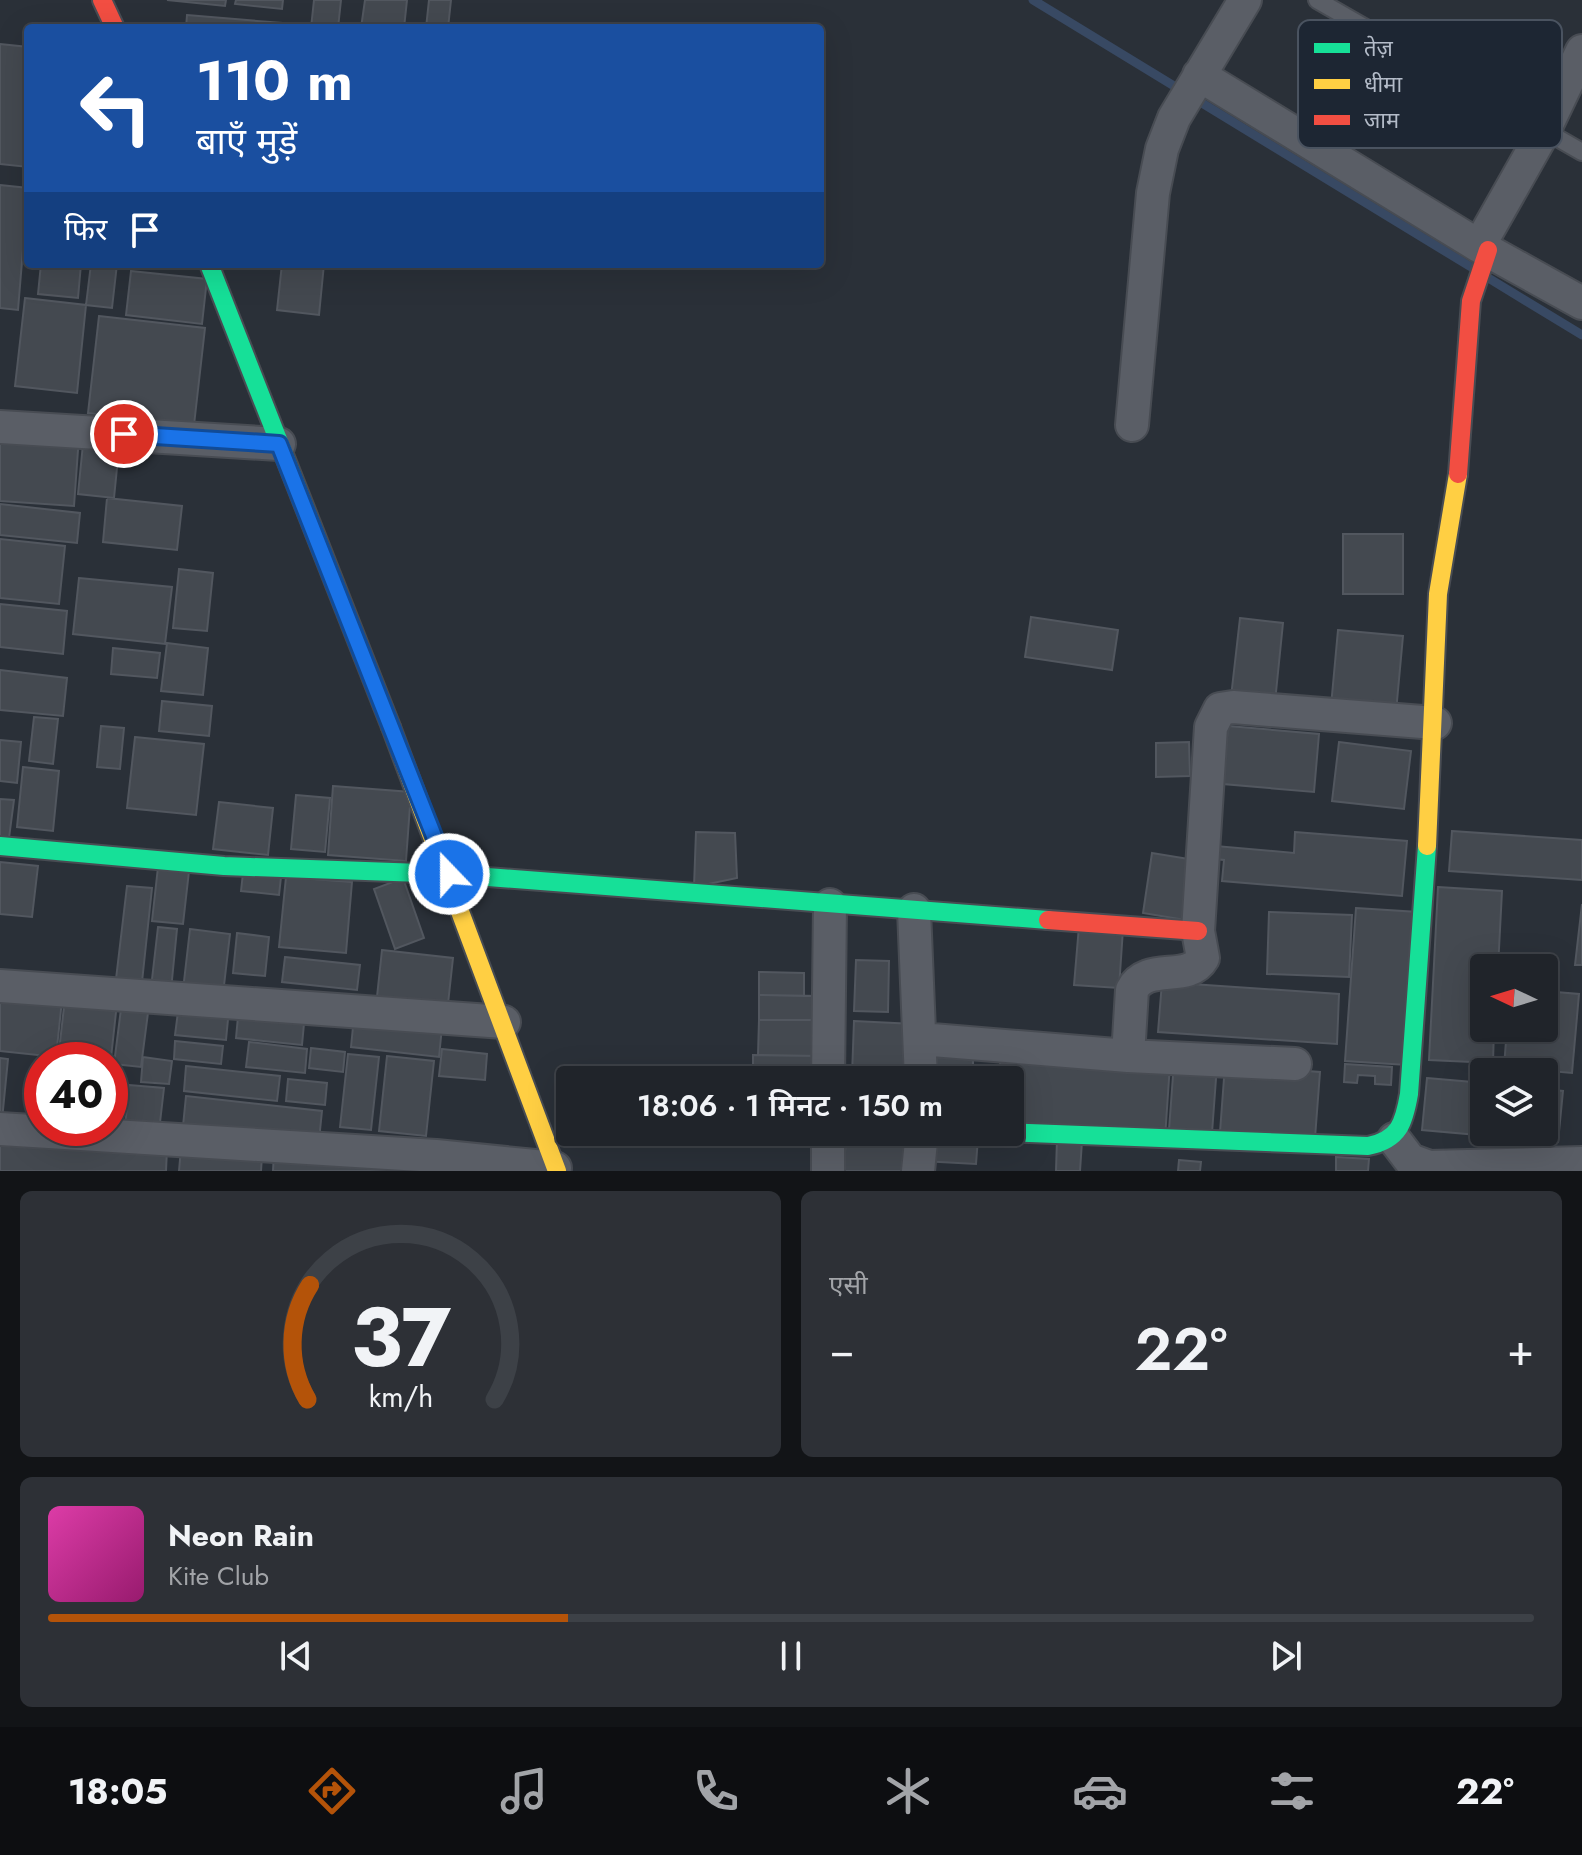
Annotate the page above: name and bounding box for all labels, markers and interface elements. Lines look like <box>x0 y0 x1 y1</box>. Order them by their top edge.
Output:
legend <box>1298 20 1562 148</box>
text: तेज़ <box>1364 32 1394 64</box>
text: 110 m <box>196 40 353 121</box>
icon: left <box>64 56 168 160</box>
text: धीमा <box>1364 68 1402 100</box>
text: जाम <box>1364 104 1400 136</box>
text: बाएँ मुड़ें <box>196 115 297 167</box>
text: फिर <box>64 208 107 251</box>
icon: arrive <box>123 208 167 252</box>
pin <box>90 400 158 468</box>
icon: arrive <box>102 412 146 456</box>
position arrow <box>407 832 491 916</box>
north arrow <box>1470 954 1558 1042</box>
map controls <box>1470 954 1558 1146</box>
speed limit sign: 40 <box>24 1042 128 1146</box>
button: layers <box>1470 1058 1558 1146</box>
text: 18:06 · 1 मिनट · 150 m <box>637 1084 943 1127</box>
text: एसी <box>829 1266 868 1304</box>
text: 37 <box>350 1277 451 1397</box>
text: 22° <box>1134 1306 1227 1393</box>
text: − <box>829 1318 855 1382</box>
text: + <box>1507 1318 1534 1382</box>
text: km/h <box>368 1376 433 1418</box>
text: Neon Rain <box>168 1514 314 1557</box>
text: Kite Club <box>168 1557 269 1595</box>
icon: previous <box>274 1634 318 1678</box>
icon: pause <box>769 1634 813 1678</box>
icon: next <box>1264 1634 1308 1678</box>
icon: directions <box>304 1763 360 1819</box>
icon: music <box>496 1763 552 1819</box>
icon: phone <box>688 1763 744 1819</box>
icon: climate <box>880 1763 936 1819</box>
icon: car <box>1072 1763 1128 1819</box>
icon: filters <box>1264 1763 1320 1819</box>
text: 18:05 <box>68 1765 168 1817</box>
text: 22° <box>1456 1765 1514 1817</box>

